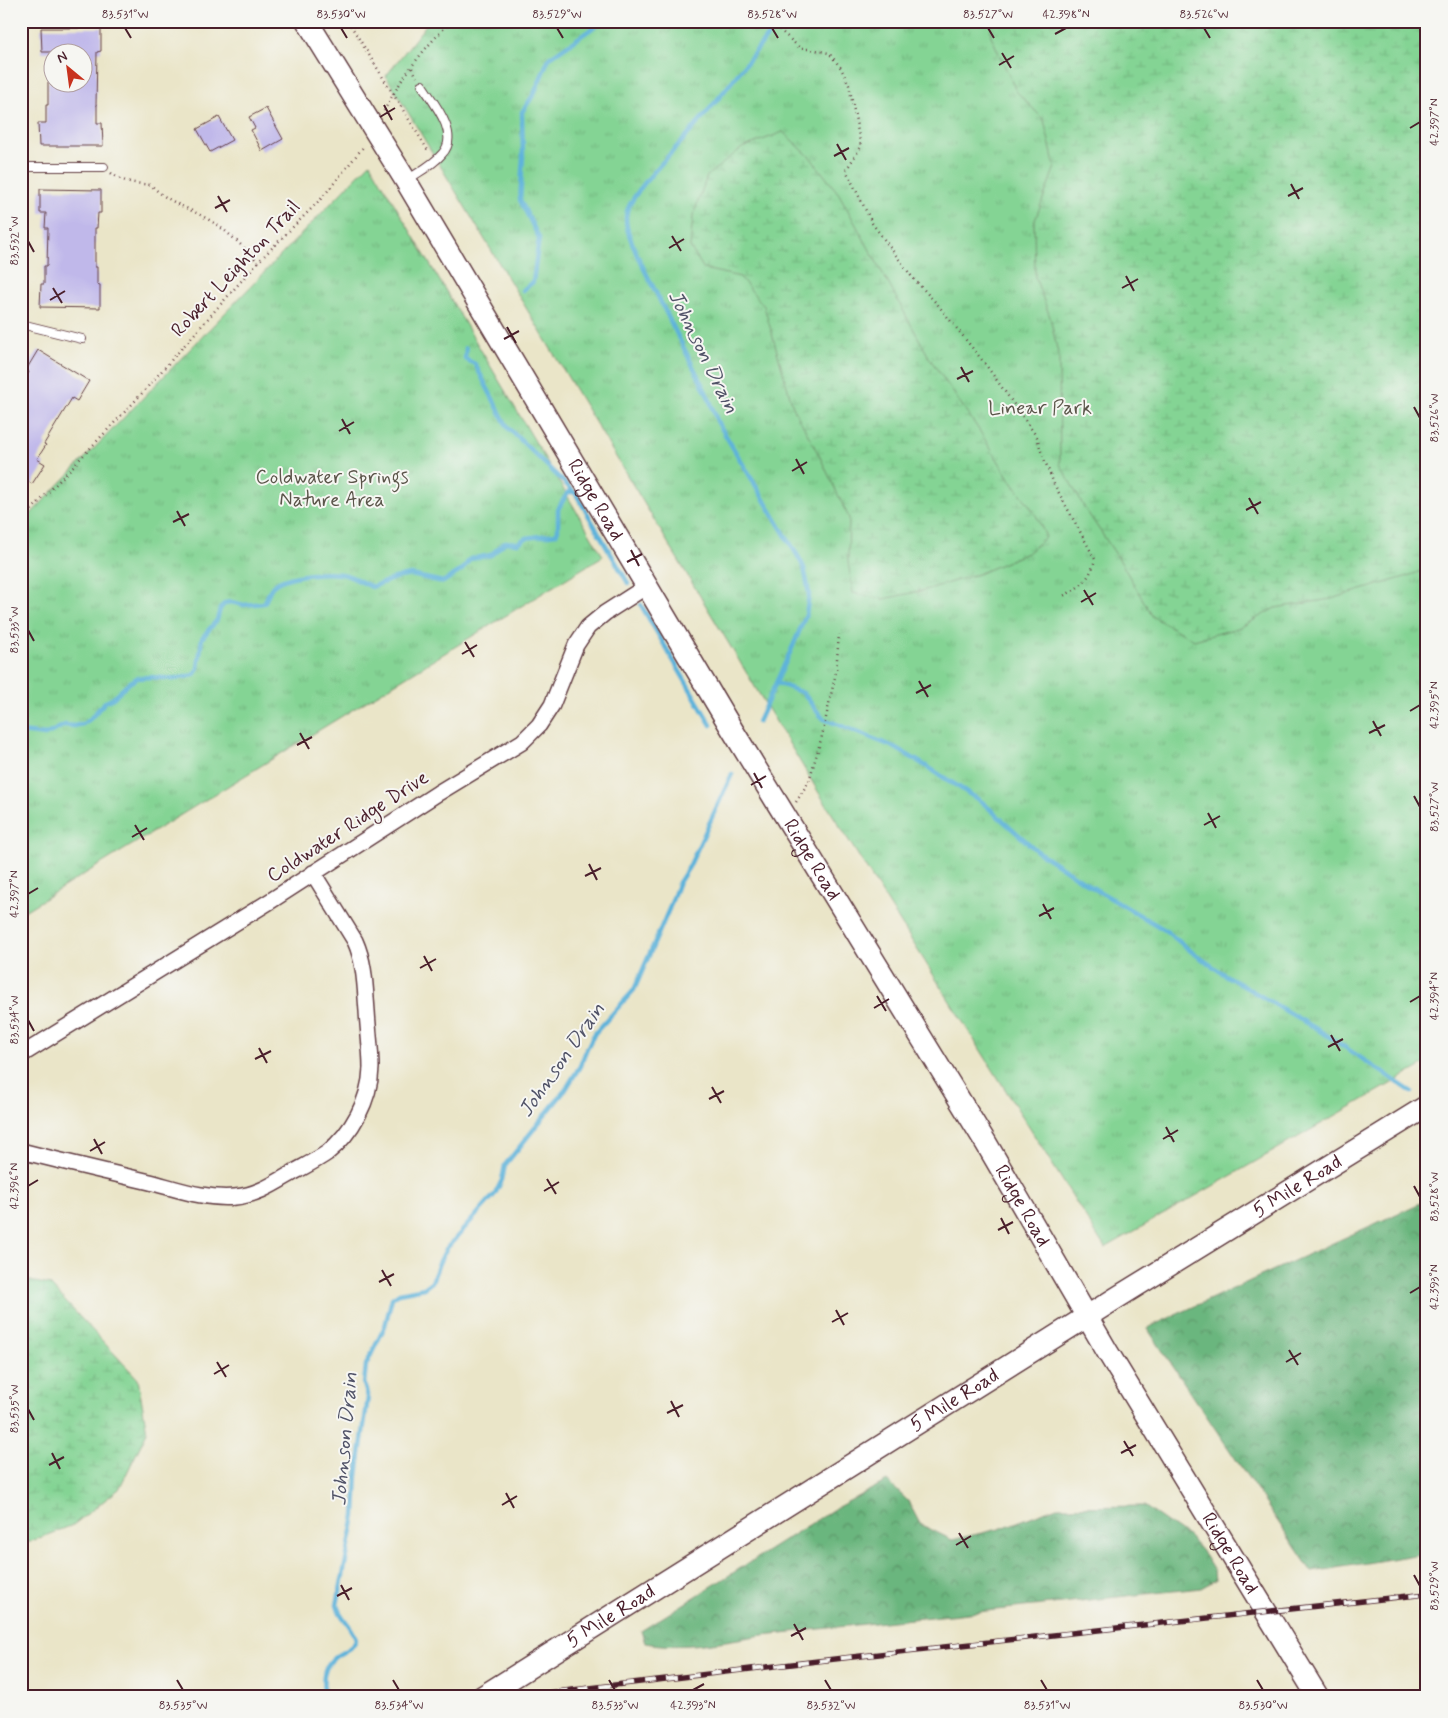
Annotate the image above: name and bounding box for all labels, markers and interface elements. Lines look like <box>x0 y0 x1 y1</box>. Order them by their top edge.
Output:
text: 83.531°W <box>102 7 148 23</box>
text: 83.530°W <box>316 7 366 23</box>
text: 83.529°W <box>532 7 582 23</box>
text: 83.528°W <box>747 7 797 23</box>
text: 83.527°W <box>963 7 1013 23</box>
text: 42.398°N <box>1042 7 1090 23</box>
text: 83.526°W <box>1180 7 1229 23</box>
north arrow <box>42 42 92 92</box>
text: N <box>54 47 71 68</box>
text: 42.397°N <box>1427 98 1443 146</box>
street label: Robert Leighton Trail <box>165 195 307 343</box>
text: 83.532°W <box>7 216 23 266</box>
water label: Johnson Drain <box>661 286 745 419</box>
text: 83.526°W <box>1427 393 1443 442</box>
park label: Linear Park <box>988 395 1092 422</box>
street label: Ridge Road <box>561 454 630 546</box>
park label: Coldwater Springs Nature Area <box>255 464 409 514</box>
text: 83.533°W <box>7 606 23 653</box>
text: 42.395°N <box>1427 681 1443 729</box>
street label: Coldwater Ridge Drive <box>262 764 435 890</box>
text: 83.527°W <box>1427 782 1443 832</box>
street label: Ridge Road <box>777 814 847 905</box>
text: 42.397°N <box>7 870 23 918</box>
text: 42.394°N <box>1427 972 1443 1020</box>
text: 83.534°W <box>7 995 23 1044</box>
water label: Johnson Drain <box>512 997 612 1123</box>
street label: 5 Mile Road <box>1247 1148 1347 1224</box>
street label: Ridge Road <box>988 1160 1057 1252</box>
text: 42.396°N <box>7 1163 23 1209</box>
text: 83.528°W <box>1427 1172 1443 1222</box>
text: 42.393°N <box>1427 1264 1443 1310</box>
street label: 5 Mile Road <box>905 1362 1004 1438</box>
water label: Johnson Drain <box>325 1371 365 1507</box>
text: 83.535°W <box>7 1385 23 1433</box>
street label: Ridge Road <box>1195 1507 1265 1599</box>
text: 83.529°W <box>1427 1561 1443 1611</box>
street label: 5 Mile Road <box>561 1578 660 1654</box>
text: 83.535°W <box>159 1698 207 1714</box>
text: 83.534°W <box>375 1698 424 1714</box>
text: 83.533°W <box>592 1698 639 1714</box>
text: 42.393°N <box>670 1698 716 1714</box>
text: 83.532°W <box>806 1698 856 1714</box>
text: 83.531°W <box>1024 1698 1070 1714</box>
text: 83.530°W <box>1238 1698 1288 1714</box>

